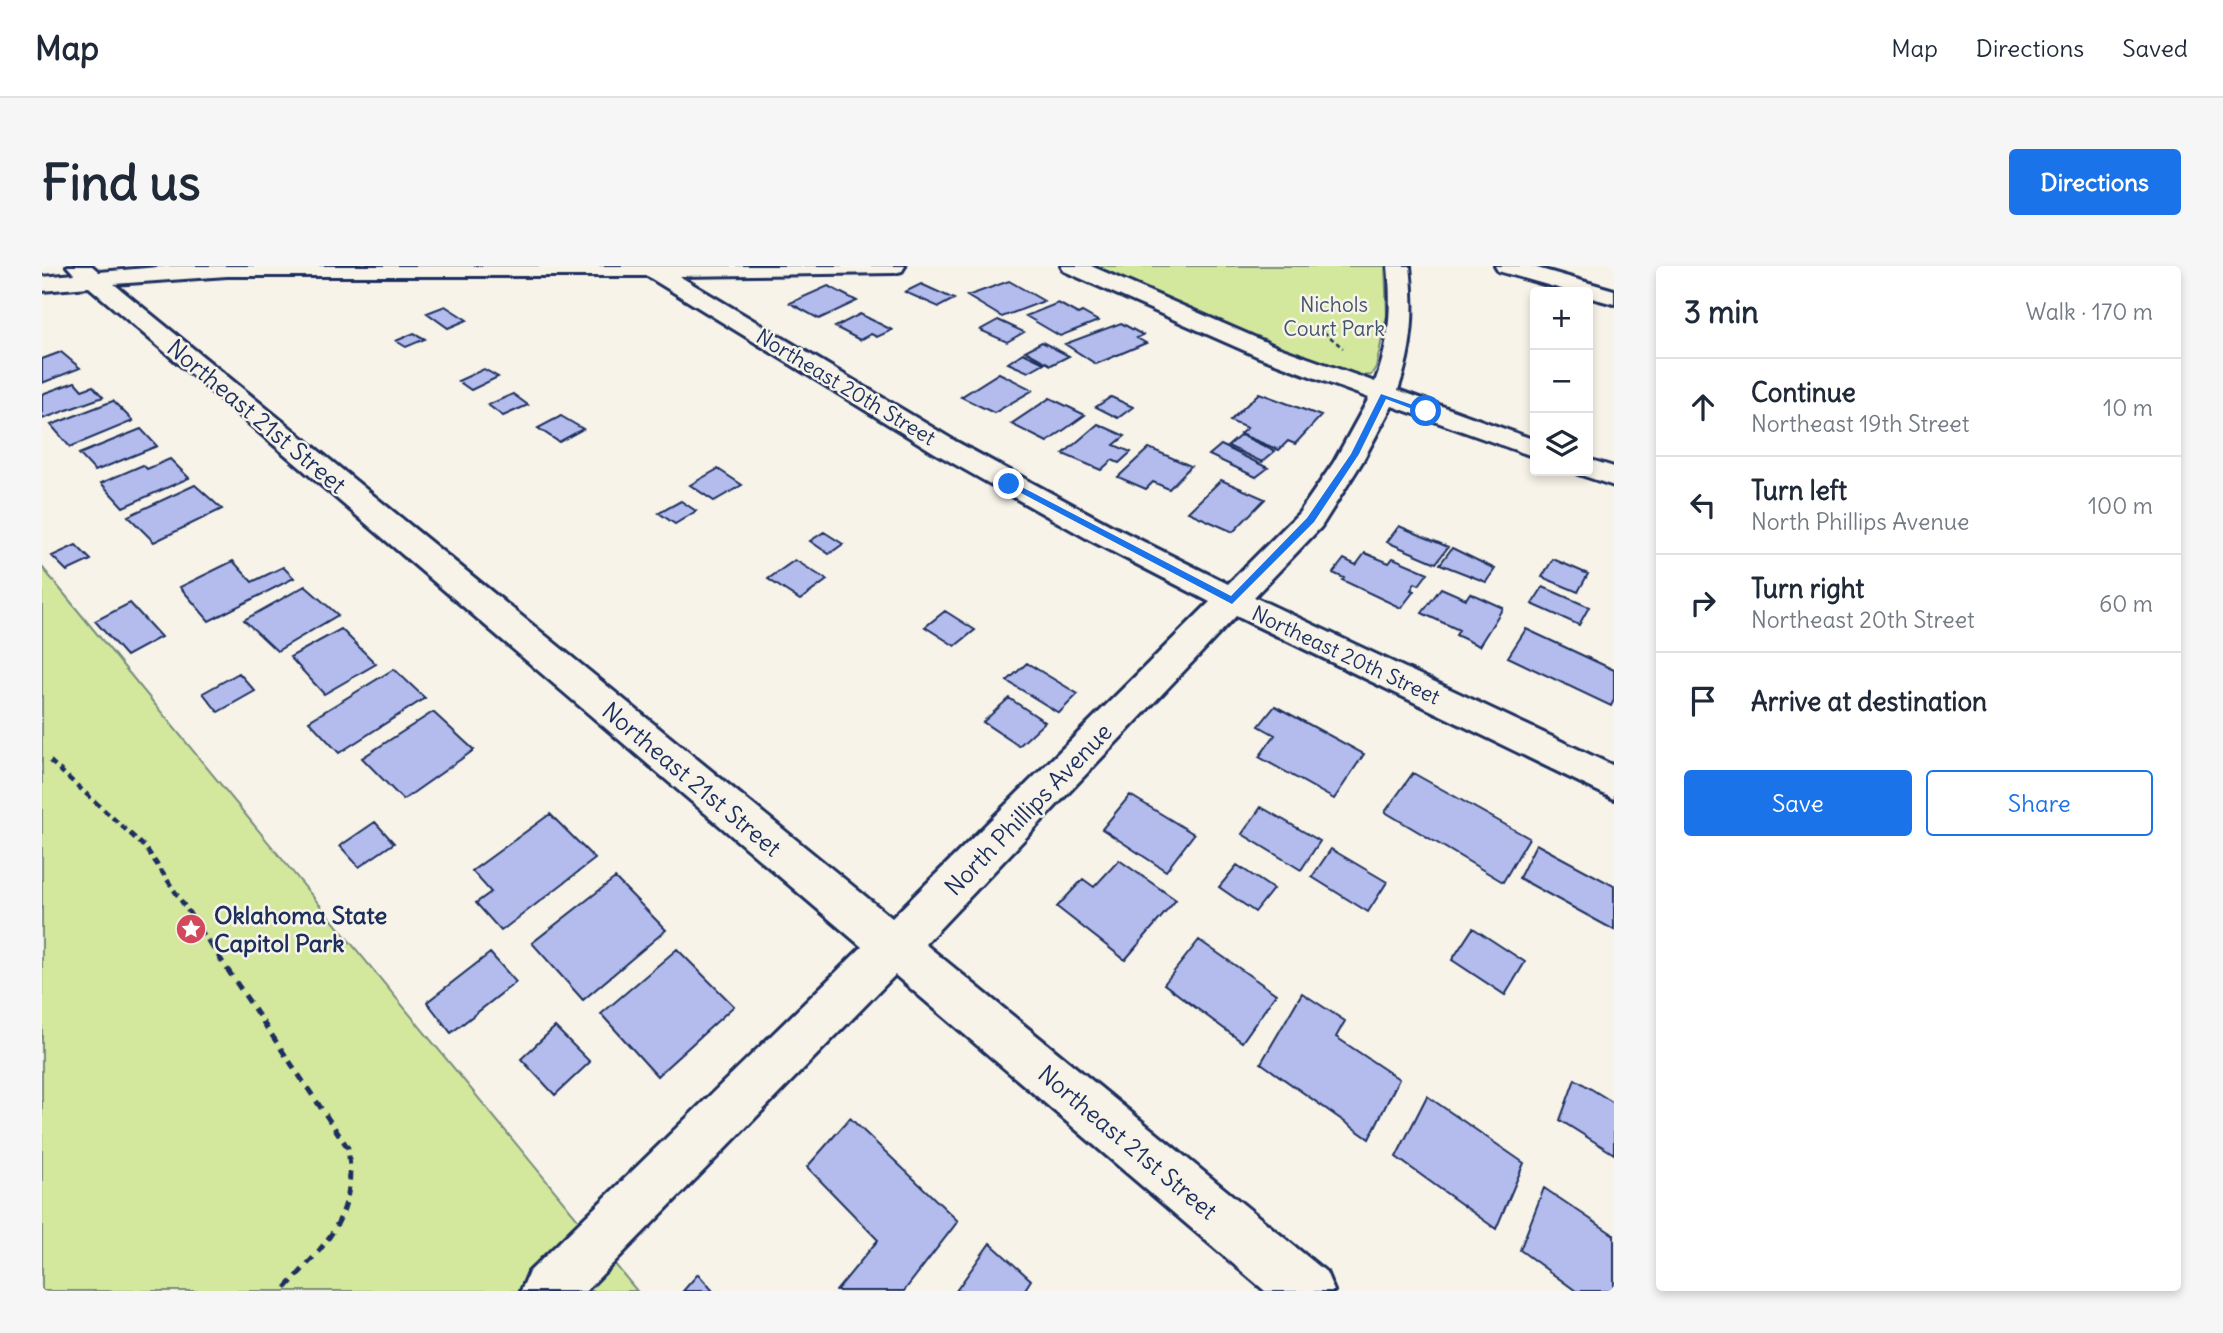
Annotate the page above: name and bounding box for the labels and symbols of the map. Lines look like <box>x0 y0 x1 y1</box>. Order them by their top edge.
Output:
park label: Nichols Court Park <box>1283 291 1385 342</box>
street label: Northeast 20th Street <box>751 323 941 451</box>
street label: Northeast 21st Street <box>161 332 353 500</box>
route start <box>1410 395 1441 426</box>
route end <box>993 468 1024 499</box>
street label: Northeast 20th Street <box>1248 600 1444 710</box>
street label: Northeast 21st Street <box>596 695 788 863</box>
street label: North Phillips Avenue <box>938 717 1118 901</box>
place label: Oklahoma State Capitol Park <box>214 900 387 958</box>
place icon: Oklahoma State Capitol Park <box>174 912 208 946</box>
street label: Northeast 21st Street <box>1032 1058 1224 1226</box>

